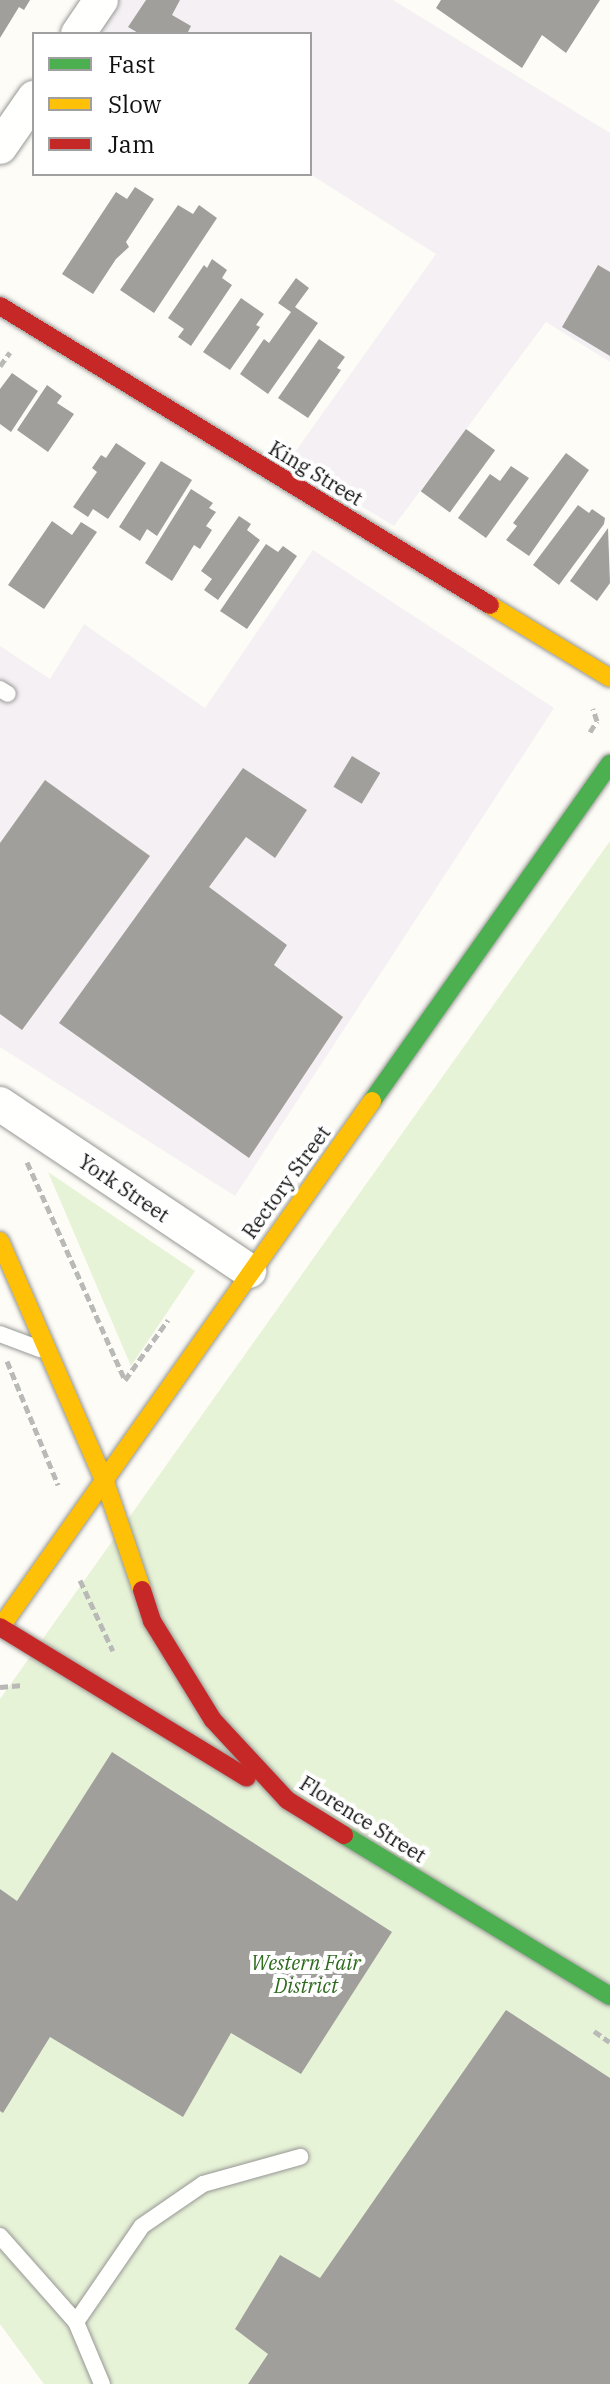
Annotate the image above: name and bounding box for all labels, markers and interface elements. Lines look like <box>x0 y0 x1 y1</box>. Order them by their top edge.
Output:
legend <box>32 32 312 176</box>
text: Fast <box>108 48 155 80</box>
text: Slow <box>108 88 161 120</box>
text: Jam <box>108 128 155 160</box>
street label: King Street <box>265 436 367 510</box>
street label: Rectory Street <box>237 1121 335 1243</box>
street label: York Street <box>74 1149 174 1227</box>
street label: Florence Street <box>296 1771 430 1867</box>
park label: Western Fair District <box>251 1950 361 1997</box>

